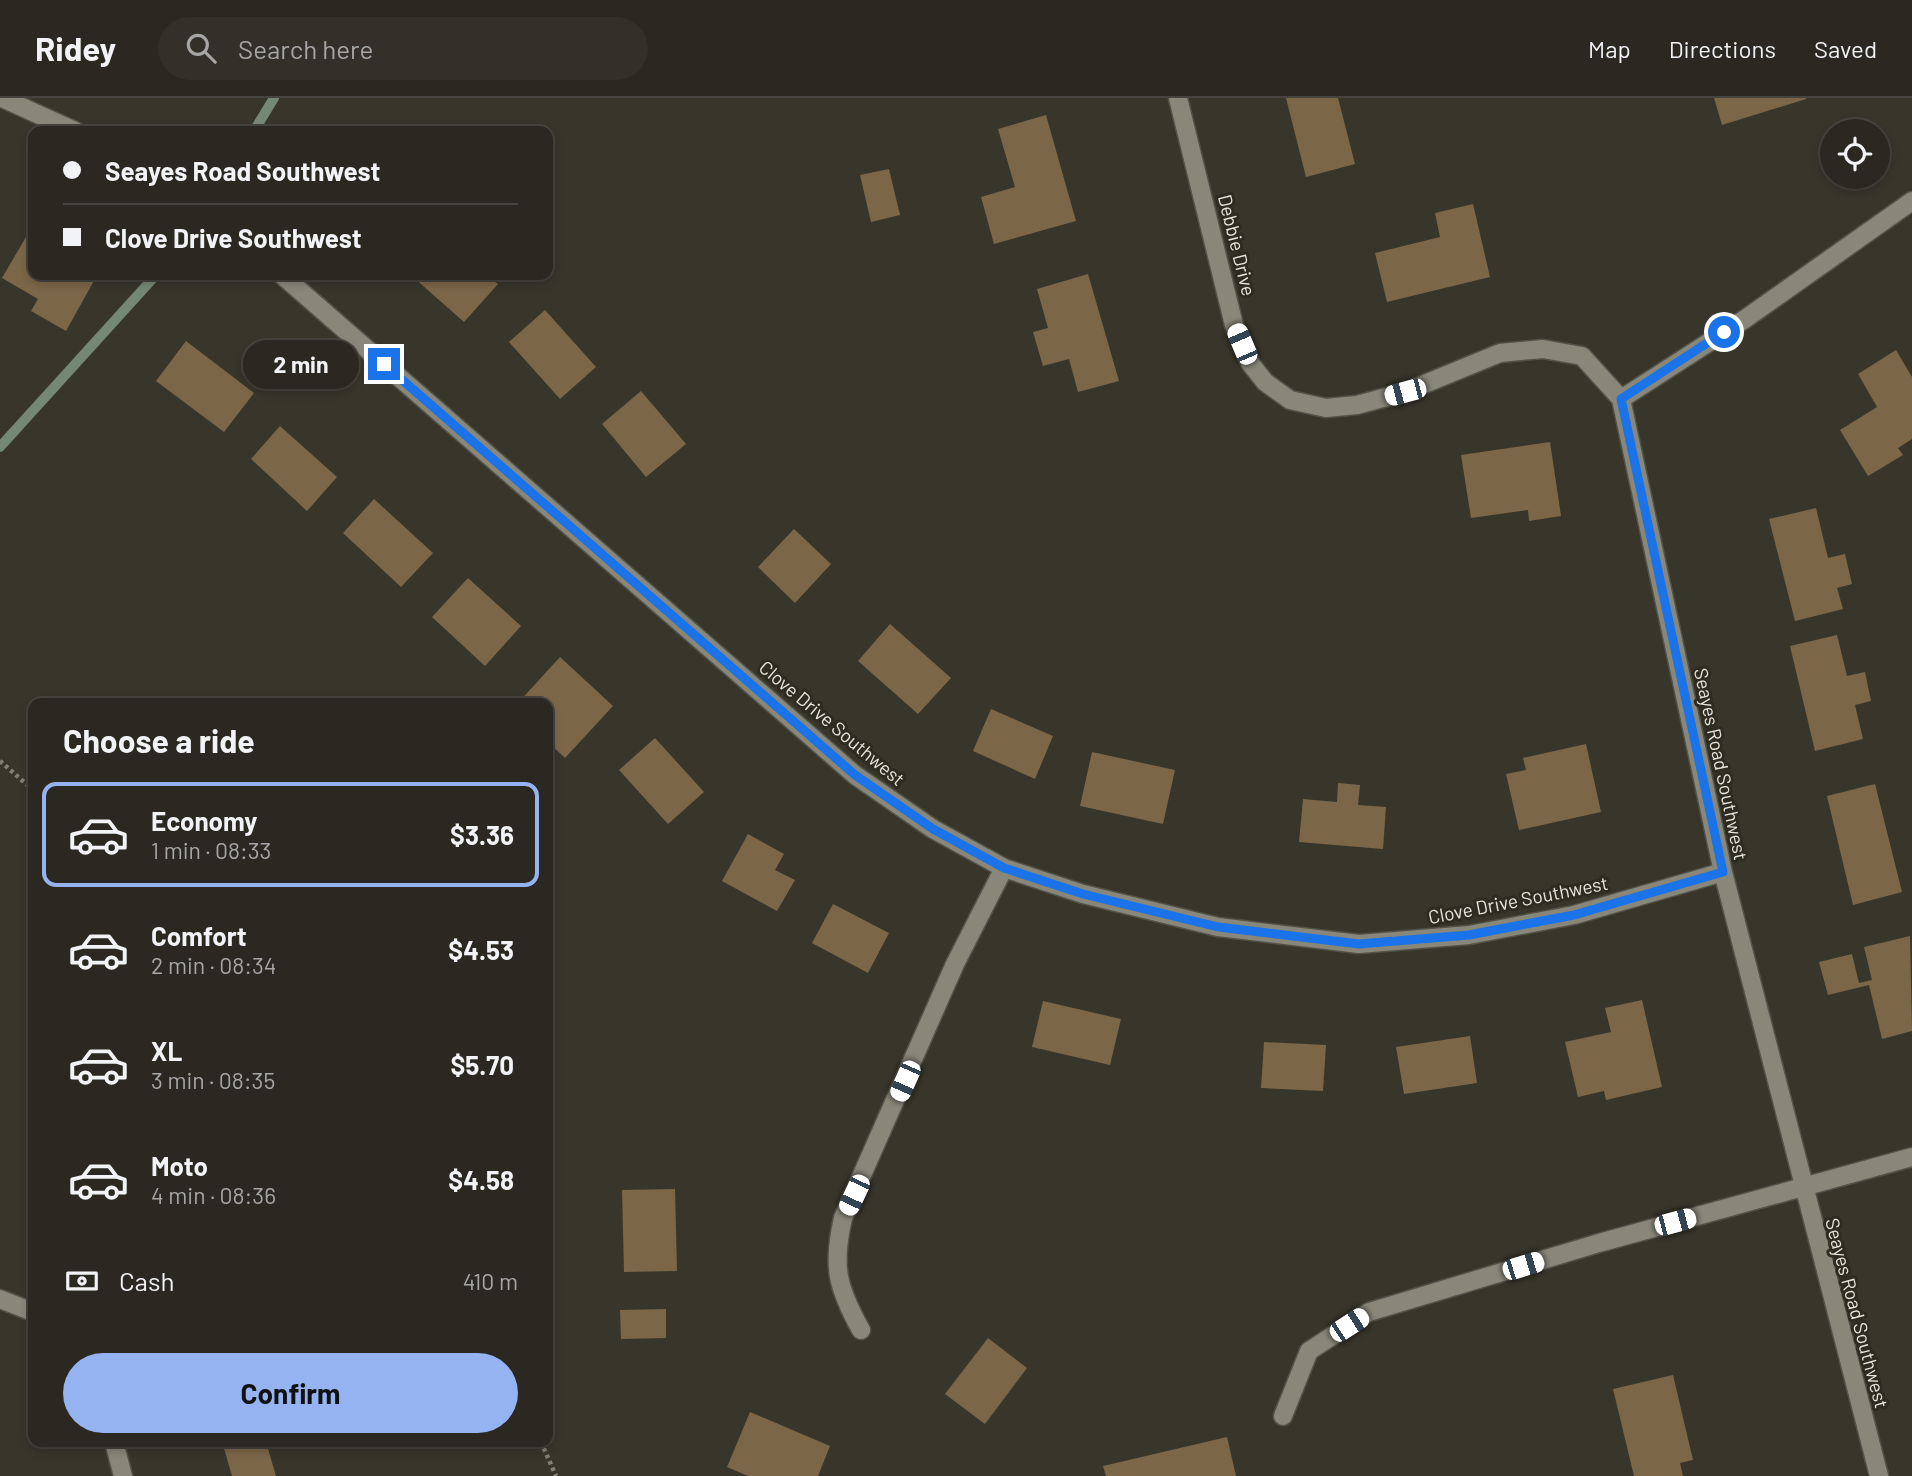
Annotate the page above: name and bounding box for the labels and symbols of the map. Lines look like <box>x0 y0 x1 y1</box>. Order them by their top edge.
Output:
street label: Debbie Drive <box>1214 192 1261 298</box>
route start <box>1708 316 1740 348</box>
car <box>1225 321 1260 367</box>
callout: 2 min <box>244 340 360 388</box>
route end <box>368 348 400 380</box>
car <box>1382 376 1429 408</box>
street label: Clove Drive Southwest <box>755 655 910 790</box>
street label: Seayes Road Southwest <box>1690 666 1753 862</box>
street label: Clove Drive Southwest <box>1426 871 1610 928</box>
car <box>887 1058 924 1104</box>
car <box>836 1172 873 1218</box>
car <box>1652 1206 1699 1238</box>
street label: Seayes Road Southwest <box>1821 1215 1894 1410</box>
car <box>1500 1250 1547 1282</box>
car <box>1326 1305 1373 1345</box>

